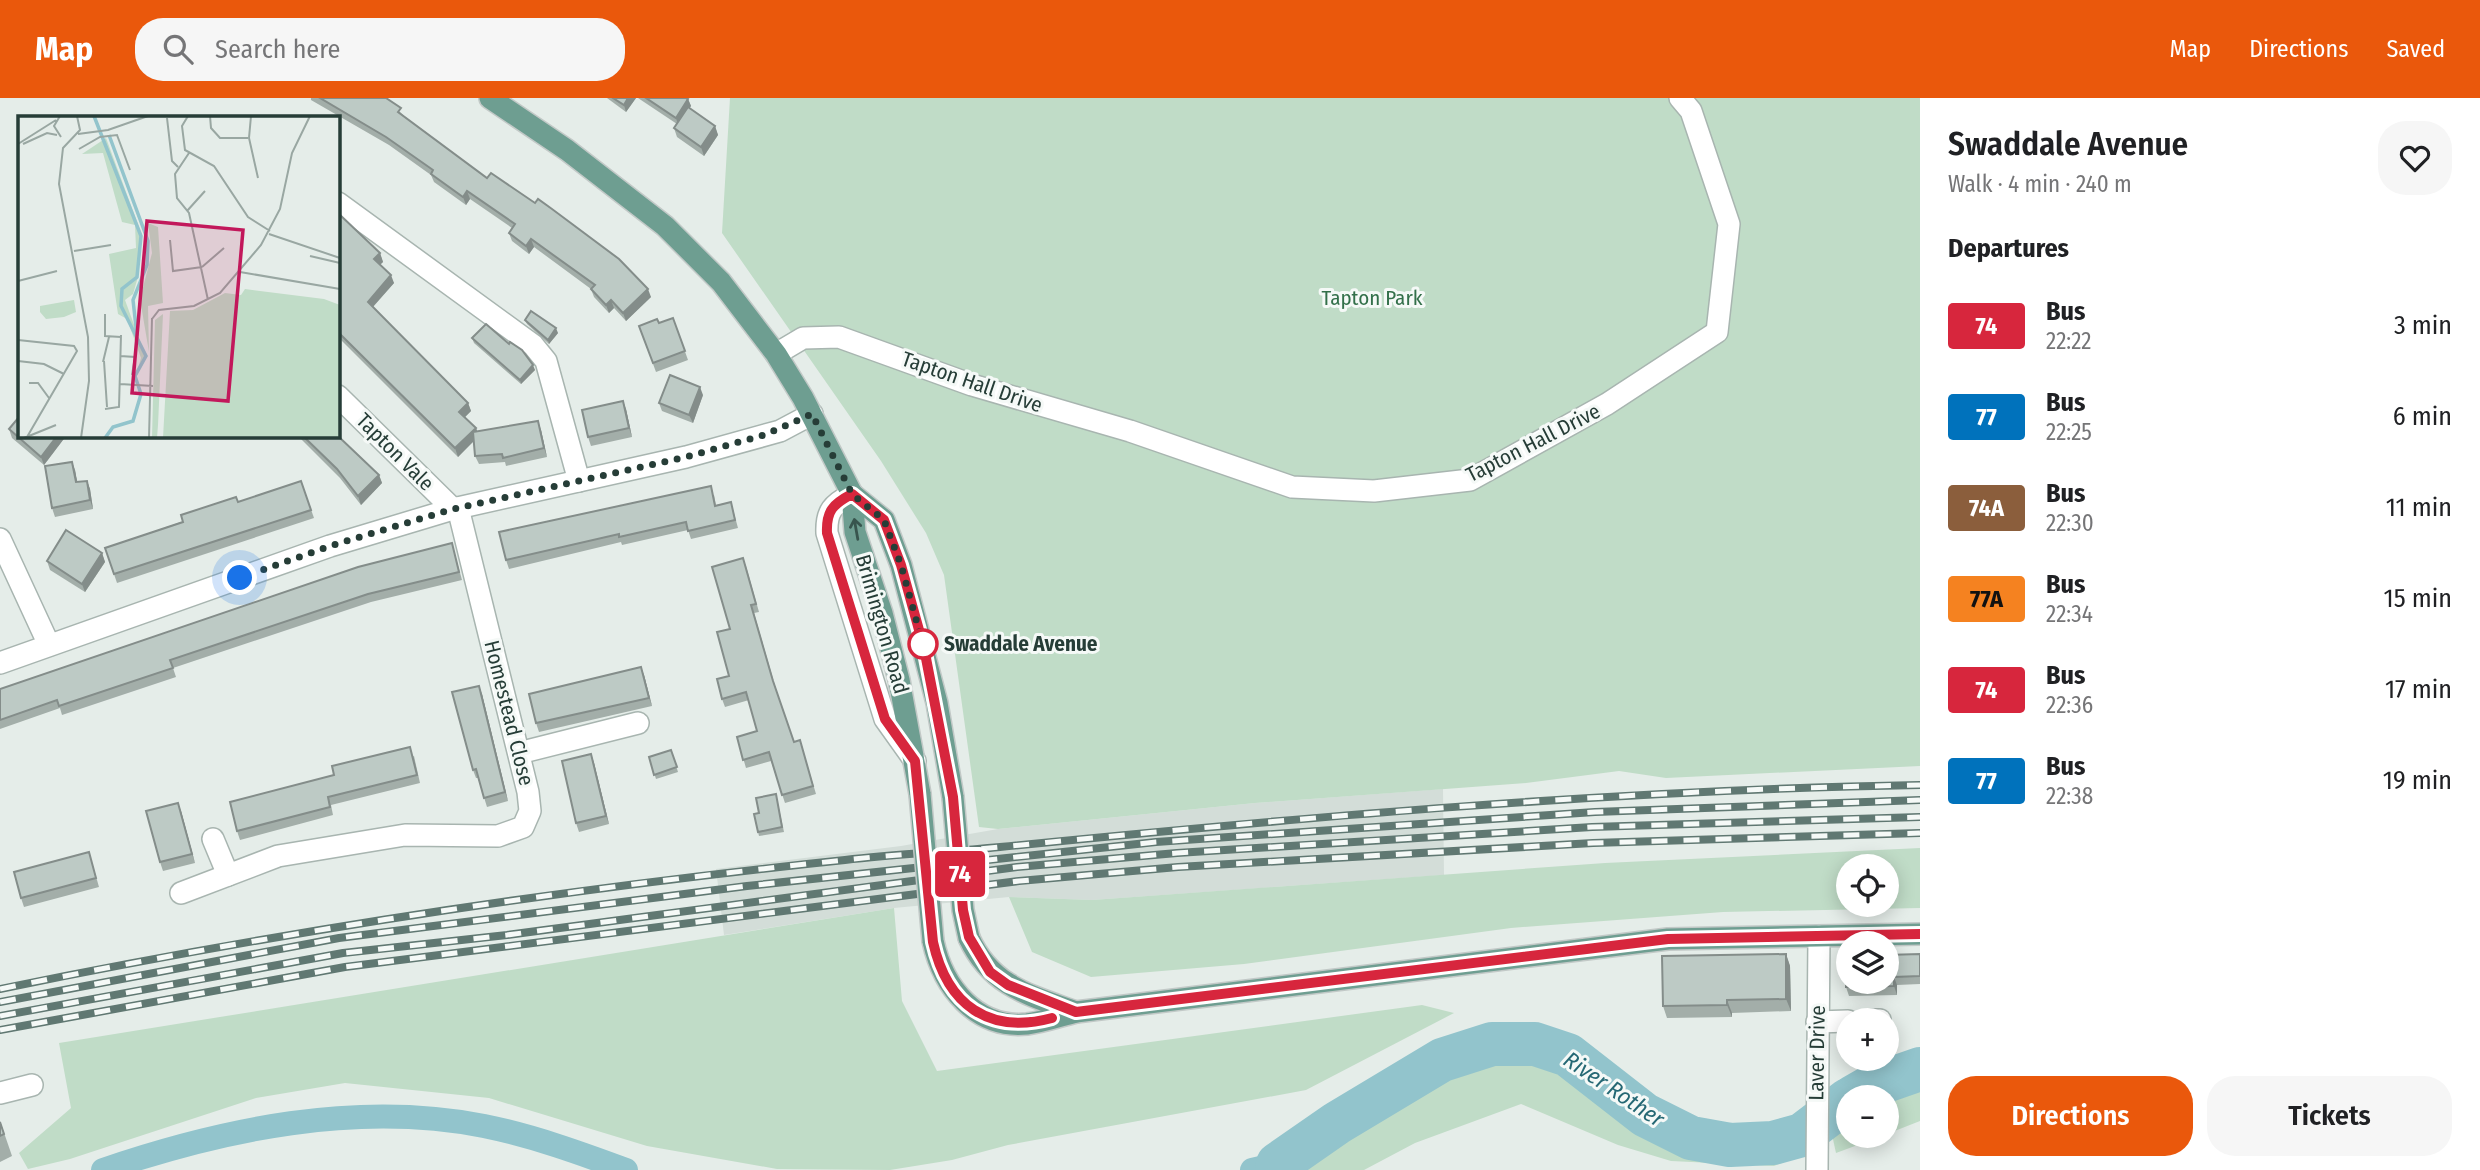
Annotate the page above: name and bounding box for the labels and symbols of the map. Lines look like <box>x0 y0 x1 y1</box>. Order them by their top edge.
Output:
inset map <box>18 116 340 438</box>
park label: Tapton Park <box>1321 285 1423 311</box>
street label: Tapton Hall Drive <box>898 346 1046 418</box>
street label: Tapton Hall Drive <box>1462 398 1604 488</box>
street label: Tapton Vale <box>351 408 439 496</box>
one-way arrow <box>849 518 862 541</box>
street label: Brimington Road <box>850 551 914 697</box>
your location <box>222 560 257 595</box>
marker: Swaddale Avenue <box>908 629 938 659</box>
place label: Swaddale Avenue <box>944 631 1098 657</box>
street label: Homestead Close <box>478 638 540 788</box>
line badge: 74 <box>928 851 992 897</box>
street label: Laver Drive <box>1803 1005 1831 1101</box>
water label: River Rother <box>1558 1045 1670 1133</box>

